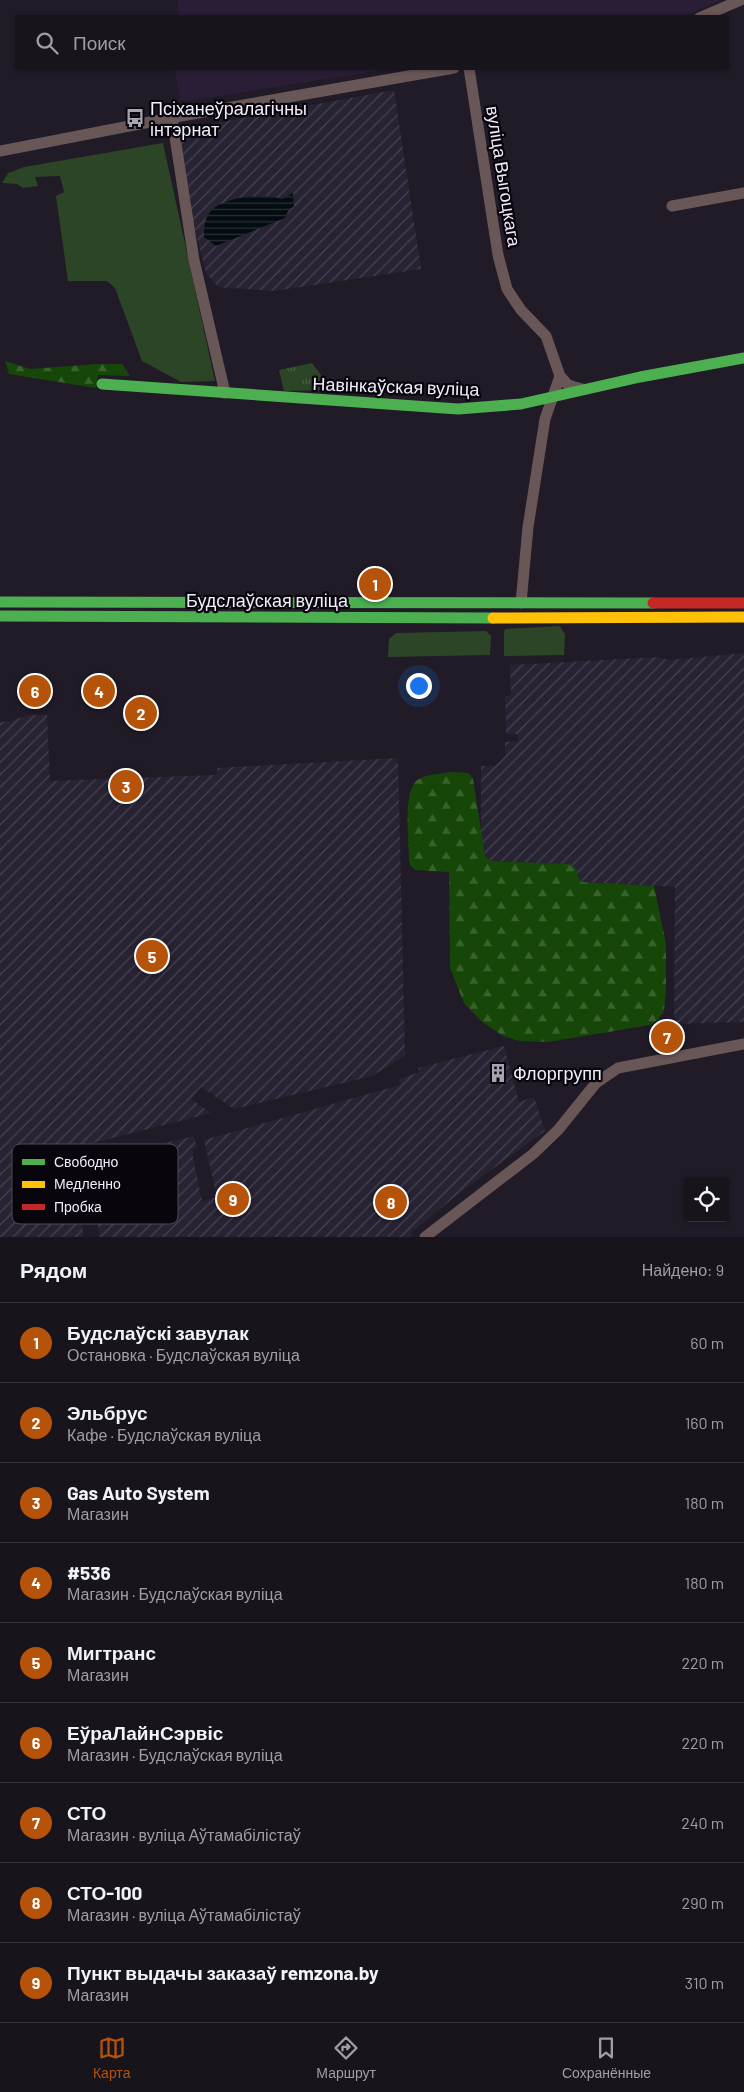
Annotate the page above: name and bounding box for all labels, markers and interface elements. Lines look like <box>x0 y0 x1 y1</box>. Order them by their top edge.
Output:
search box <box>15 15 729 70</box>
icon: search <box>33 29 61 57</box>
text: Поиск <box>73 31 126 54</box>
place label: Псіханеўралагічны інтэрнат <box>150 97 307 140</box>
street label: вуліца Выгоцкага <box>482 104 526 249</box>
bus stop icon: Псіханеўралагічны інтэрнат <box>124 107 146 129</box>
street label: Навінкаўская вуліца <box>312 372 481 400</box>
pin: 1 <box>359 565 391 603</box>
street label: Будслаўская вуліца <box>186 589 349 611</box>
pin: 6 <box>19 672 51 710</box>
pin: 4 <box>83 672 115 710</box>
your location <box>406 673 432 699</box>
pin: 2 <box>125 694 157 732</box>
pin: 3 <box>110 767 142 805</box>
pin: 5 <box>136 937 168 975</box>
pin: 7 <box>651 1018 683 1056</box>
building icon: Флоргрупп <box>487 1062 509 1084</box>
place label: Флоргрупп <box>513 1062 602 1084</box>
legend <box>12 1144 178 1224</box>
text: Свободно <box>54 1153 119 1170</box>
text: Медленно <box>54 1175 121 1192</box>
map controls <box>684 1177 729 1222</box>
button: locate <box>684 1177 729 1222</box>
pin: 9 <box>217 1180 249 1218</box>
pin: 8 <box>375 1183 407 1221</box>
text: Пробка <box>54 1198 102 1215</box>
text: Рядом <box>20 1257 87 1282</box>
text: Найдено: 9 <box>642 1260 724 1279</box>
text: Будслаўскі завулак <box>67 1321 249 1344</box>
text: 1 <box>33 1333 39 1352</box>
text: 60 m <box>690 1333 724 1352</box>
text: Остановка · Будслаўская вуліца <box>67 1345 300 1364</box>
text: Эльбрус <box>67 1401 148 1424</box>
text: 2 <box>32 1413 40 1432</box>
text: 160 m <box>685 1413 724 1432</box>
text: Кафе · Будслаўская вуліца <box>67 1425 261 1444</box>
text: Gas Auto System <box>67 1481 210 1504</box>
text: 3 <box>32 1493 40 1512</box>
text: 180 m <box>685 1493 724 1512</box>
text: Магазин <box>67 1504 129 1523</box>
text: #536 <box>67 1561 111 1584</box>
text: 4 <box>31 1573 41 1592</box>
text: 180 m <box>685 1573 724 1592</box>
text: Магазин · Будслаўская вуліца <box>67 1584 283 1603</box>
text: Мигтранс <box>67 1641 156 1664</box>
text: 5 <box>32 1653 40 1672</box>
text: 220 m <box>681 1653 724 1672</box>
text: Магазин <box>67 1665 129 1684</box>
text: ЕўраЛайнСэрвіс <box>67 1721 223 1744</box>
text: 6 <box>32 1733 40 1752</box>
text: 220 m <box>681 1733 724 1752</box>
text: Магазин · Будслаўская вуліца <box>67 1745 283 1764</box>
text: СТО <box>67 1801 106 1824</box>
text: 7 <box>32 1813 40 1832</box>
text: 240 m <box>681 1813 724 1832</box>
text: Магазин · вуліца Аўтамабілістаў <box>67 1825 301 1844</box>
text: СТО-100 <box>67 1881 142 1904</box>
text: 8 <box>32 1893 40 1912</box>
text: 290 m <box>682 1893 724 1912</box>
text: Магазин · вуліца Аўтамабілістаў <box>67 1905 301 1924</box>
text: Пункт выдачы заказаў remzona.by <box>67 1961 379 1984</box>
text: 9 <box>32 1973 40 1992</box>
text: 310 m <box>685 1973 724 1992</box>
text: Магазин <box>67 1985 129 2004</box>
tab: Карта <box>93 2034 130 2081</box>
tab: Маршрут <box>316 2034 376 2081</box>
tab: Сохранённые <box>562 2034 651 2081</box>

